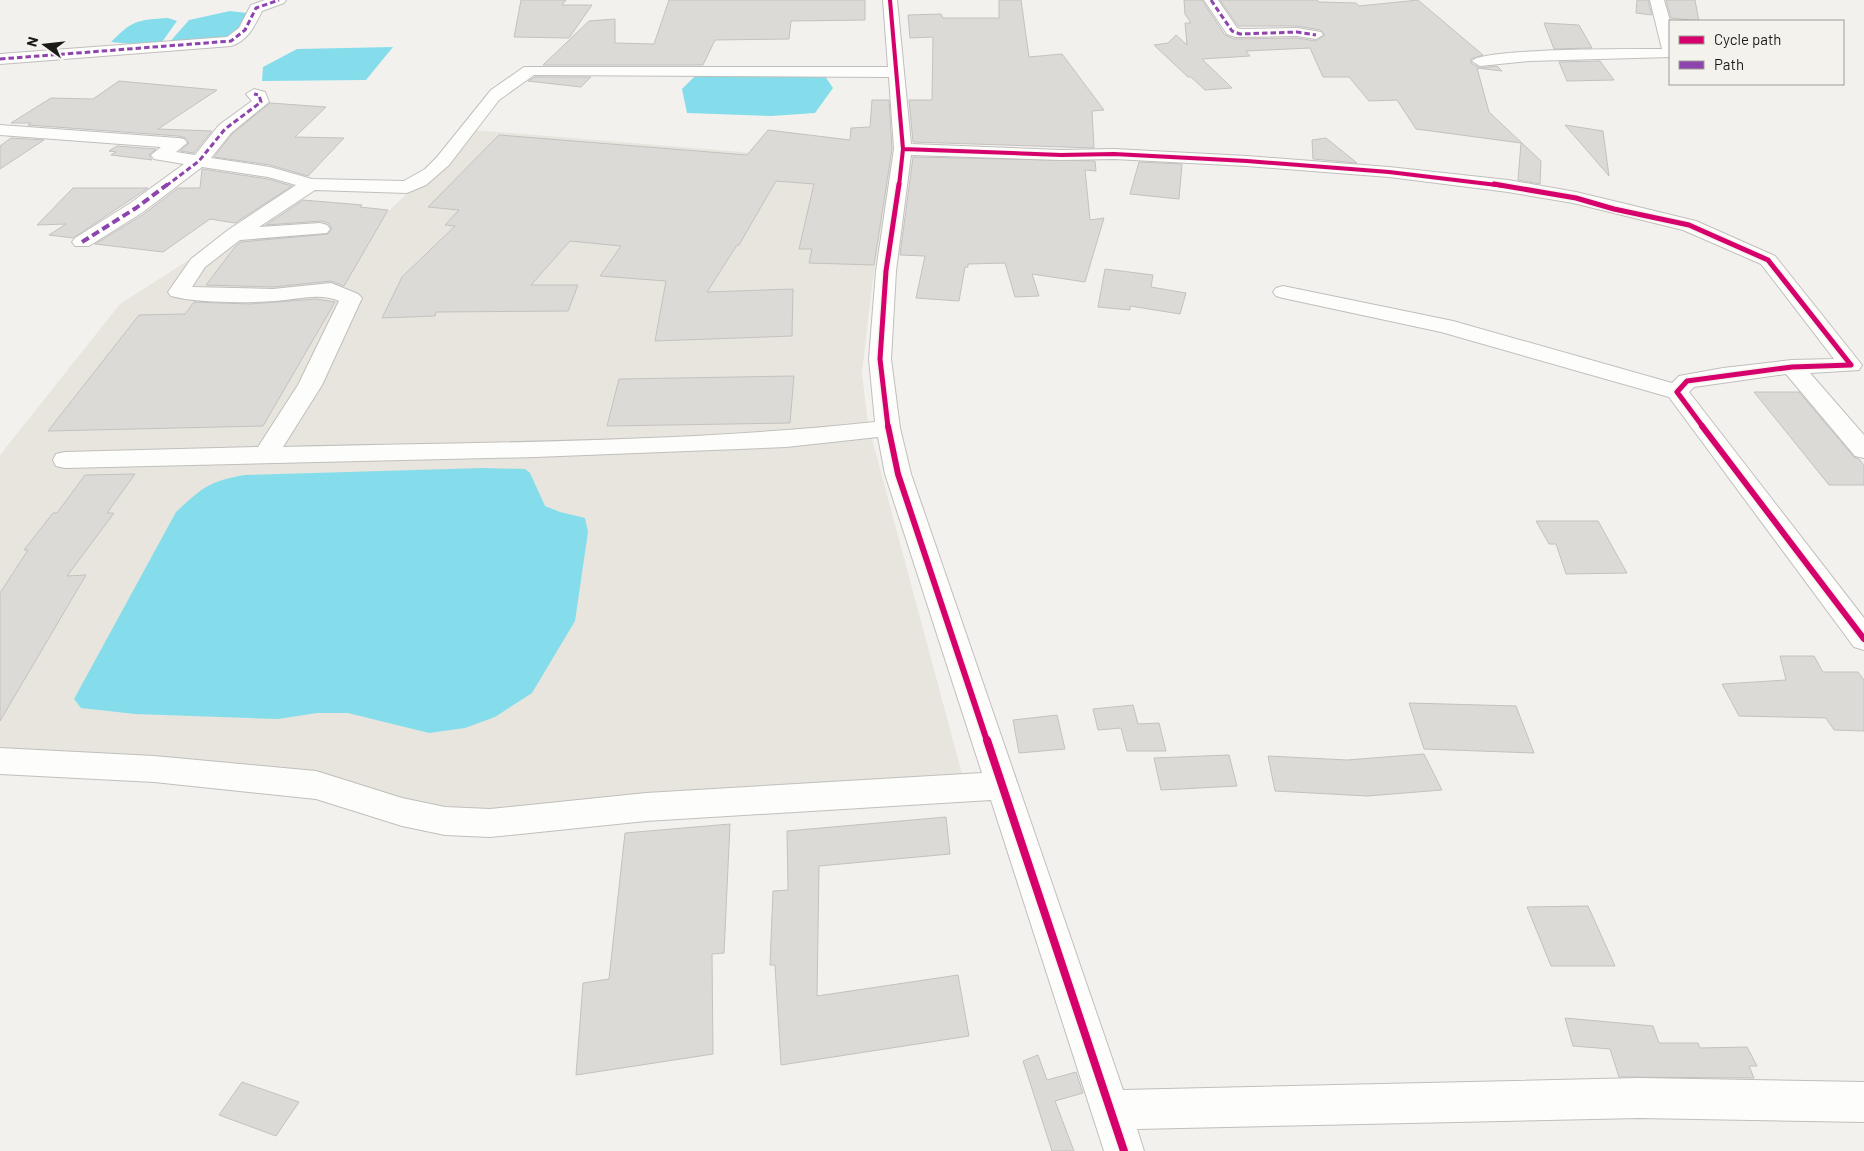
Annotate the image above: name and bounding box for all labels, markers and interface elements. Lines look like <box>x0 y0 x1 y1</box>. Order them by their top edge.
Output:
north arrow <box>20 20 70 70</box>
legend <box>1669 20 1844 85</box>
text: Cycle path <box>1714 30 1781 48</box>
text: N <box>23 35 41 48</box>
text: Path <box>1714 55 1744 73</box>

